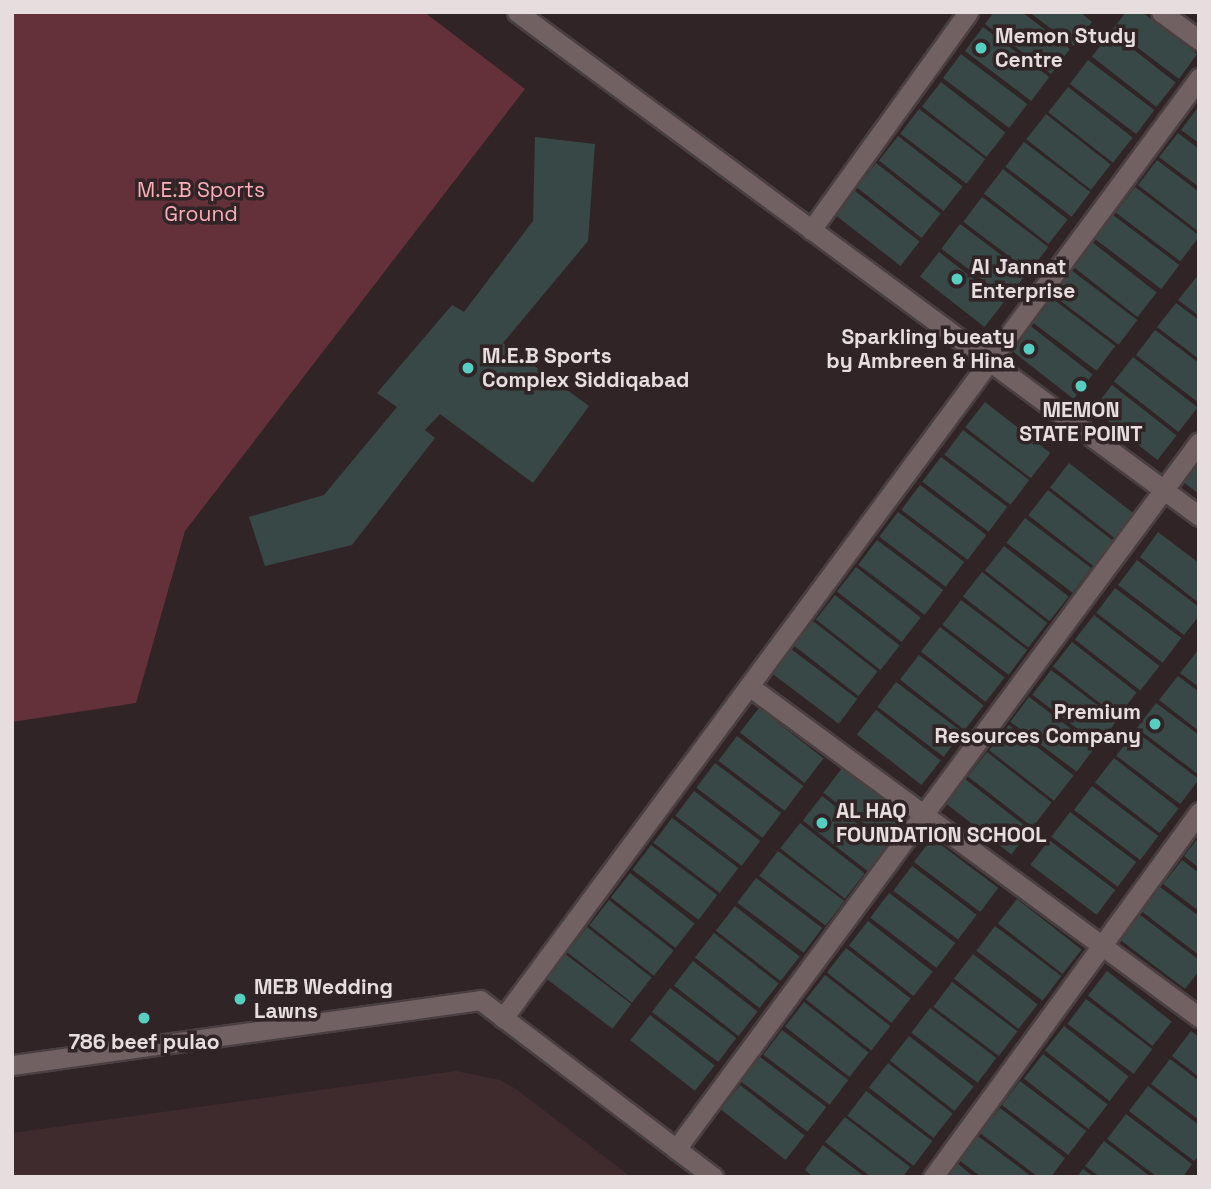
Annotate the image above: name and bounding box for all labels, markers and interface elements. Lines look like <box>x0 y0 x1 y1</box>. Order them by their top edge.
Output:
place label: Memon Study Centre <box>995 23 1136 73</box>
marker: Memon Study Centre <box>973 40 989 56</box>
park label: M.E.B Sports Ground <box>137 177 265 227</box>
place label: Al Jannat Enterprise <box>971 254 1075 304</box>
marker: Al Jannat Enterprise <box>949 271 965 287</box>
place label: Sparkling bueaty by Ambreen & Hina <box>826 324 1015 374</box>
marker: Sparkling bueaty by Ambreen & Hina <box>1021 341 1037 357</box>
place label: M.E.B Sports Complex Siddiqabad <box>482 343 689 393</box>
marker: M.E.B Sports Complex Siddiqabad <box>460 360 476 376</box>
marker: MEMON STATE POINT <box>1073 378 1089 394</box>
place label: MEMON STATE POINT <box>1019 397 1143 447</box>
place label: Premium Resources Company <box>935 699 1141 749</box>
marker: Premium Resources Company <box>1147 716 1163 732</box>
place label: AL HAQ FOUNDATION SCHOOL <box>836 798 1047 848</box>
marker: AL HAQ FOUNDATION SCHOOL <box>814 815 830 831</box>
place label: MEB Wedding Lawns <box>254 974 393 1024</box>
marker: MEB Wedding Lawns <box>232 991 248 1007</box>
marker: 786 beef pulao <box>136 1010 152 1026</box>
place label: 786 beef pulao <box>68 1029 220 1055</box>

